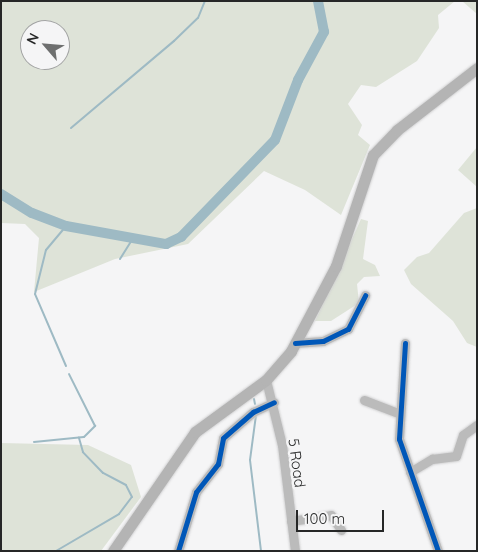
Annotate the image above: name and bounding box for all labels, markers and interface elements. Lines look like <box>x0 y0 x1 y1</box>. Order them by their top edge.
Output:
north arrow <box>20 20 70 70</box>
text: N <box>22 30 43 47</box>
street label: 5 Road <box>285 437 309 489</box>
scale bar <box>298 500 386 532</box>
text: 100 m <box>304 509 345 528</box>

